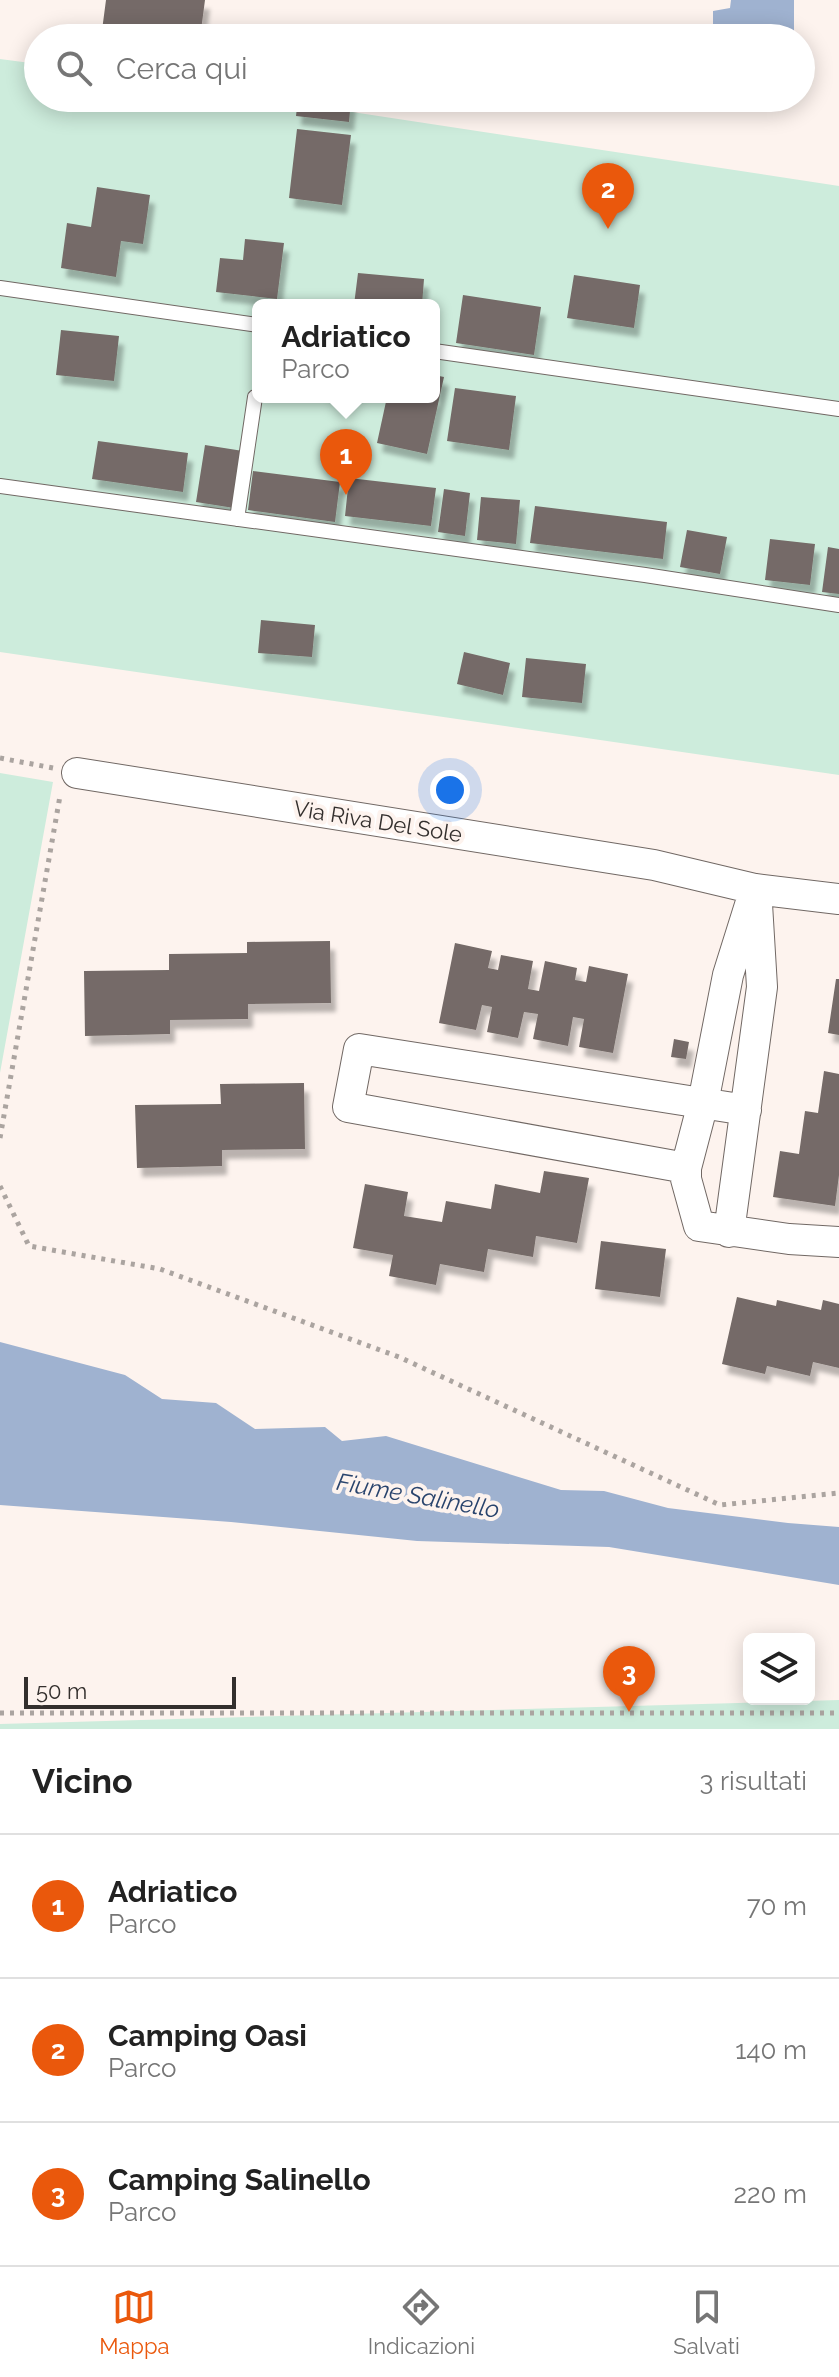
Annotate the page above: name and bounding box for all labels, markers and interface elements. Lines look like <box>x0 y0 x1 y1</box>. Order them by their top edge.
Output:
search box <box>24 24 815 112</box>
icon: search <box>52 46 96 90</box>
text: Cerca qui <box>116 51 248 86</box>
pin: 2 <box>582 163 634 229</box>
popup <box>252 299 440 403</box>
text: Adriatico <box>281 319 411 354</box>
text: Parco <box>281 354 350 384</box>
pin: 1 <box>320 429 372 495</box>
your location <box>430 770 470 810</box>
street label: Via Riva Del Sole <box>292 795 464 847</box>
water label: Fiume Salinello <box>334 1467 502 1524</box>
map controls <box>743 1633 815 1705</box>
button: layers <box>743 1633 815 1705</box>
pin: 3 <box>603 1646 655 1712</box>
scale bar <box>24 1673 236 1709</box>
text: 50 m <box>36 1678 87 1704</box>
text: Vicino <box>32 1761 133 1801</box>
text: 3 risultati <box>699 1766 807 1796</box>
text: Adriatico <box>108 1874 238 1909</box>
text: 1 <box>52 1891 64 1921</box>
text: 70 m <box>747 1891 807 1921</box>
text: Parco <box>108 1909 177 1939</box>
text: Camping Oasi <box>108 2018 307 2053</box>
text: 2 <box>51 2035 65 2065</box>
text: 140 m <box>735 2035 807 2065</box>
text: Parco <box>108 2053 177 2083</box>
text: Camping Salinello <box>108 2162 371 2197</box>
text: 3 <box>51 2179 65 2209</box>
text: 220 m <box>733 2179 807 2209</box>
text: Parco <box>108 2197 177 2227</box>
tab: Mappa <box>99 2285 169 2359</box>
tab: Indicazioni <box>368 2285 475 2359</box>
tab: Salvati <box>673 2285 740 2359</box>

